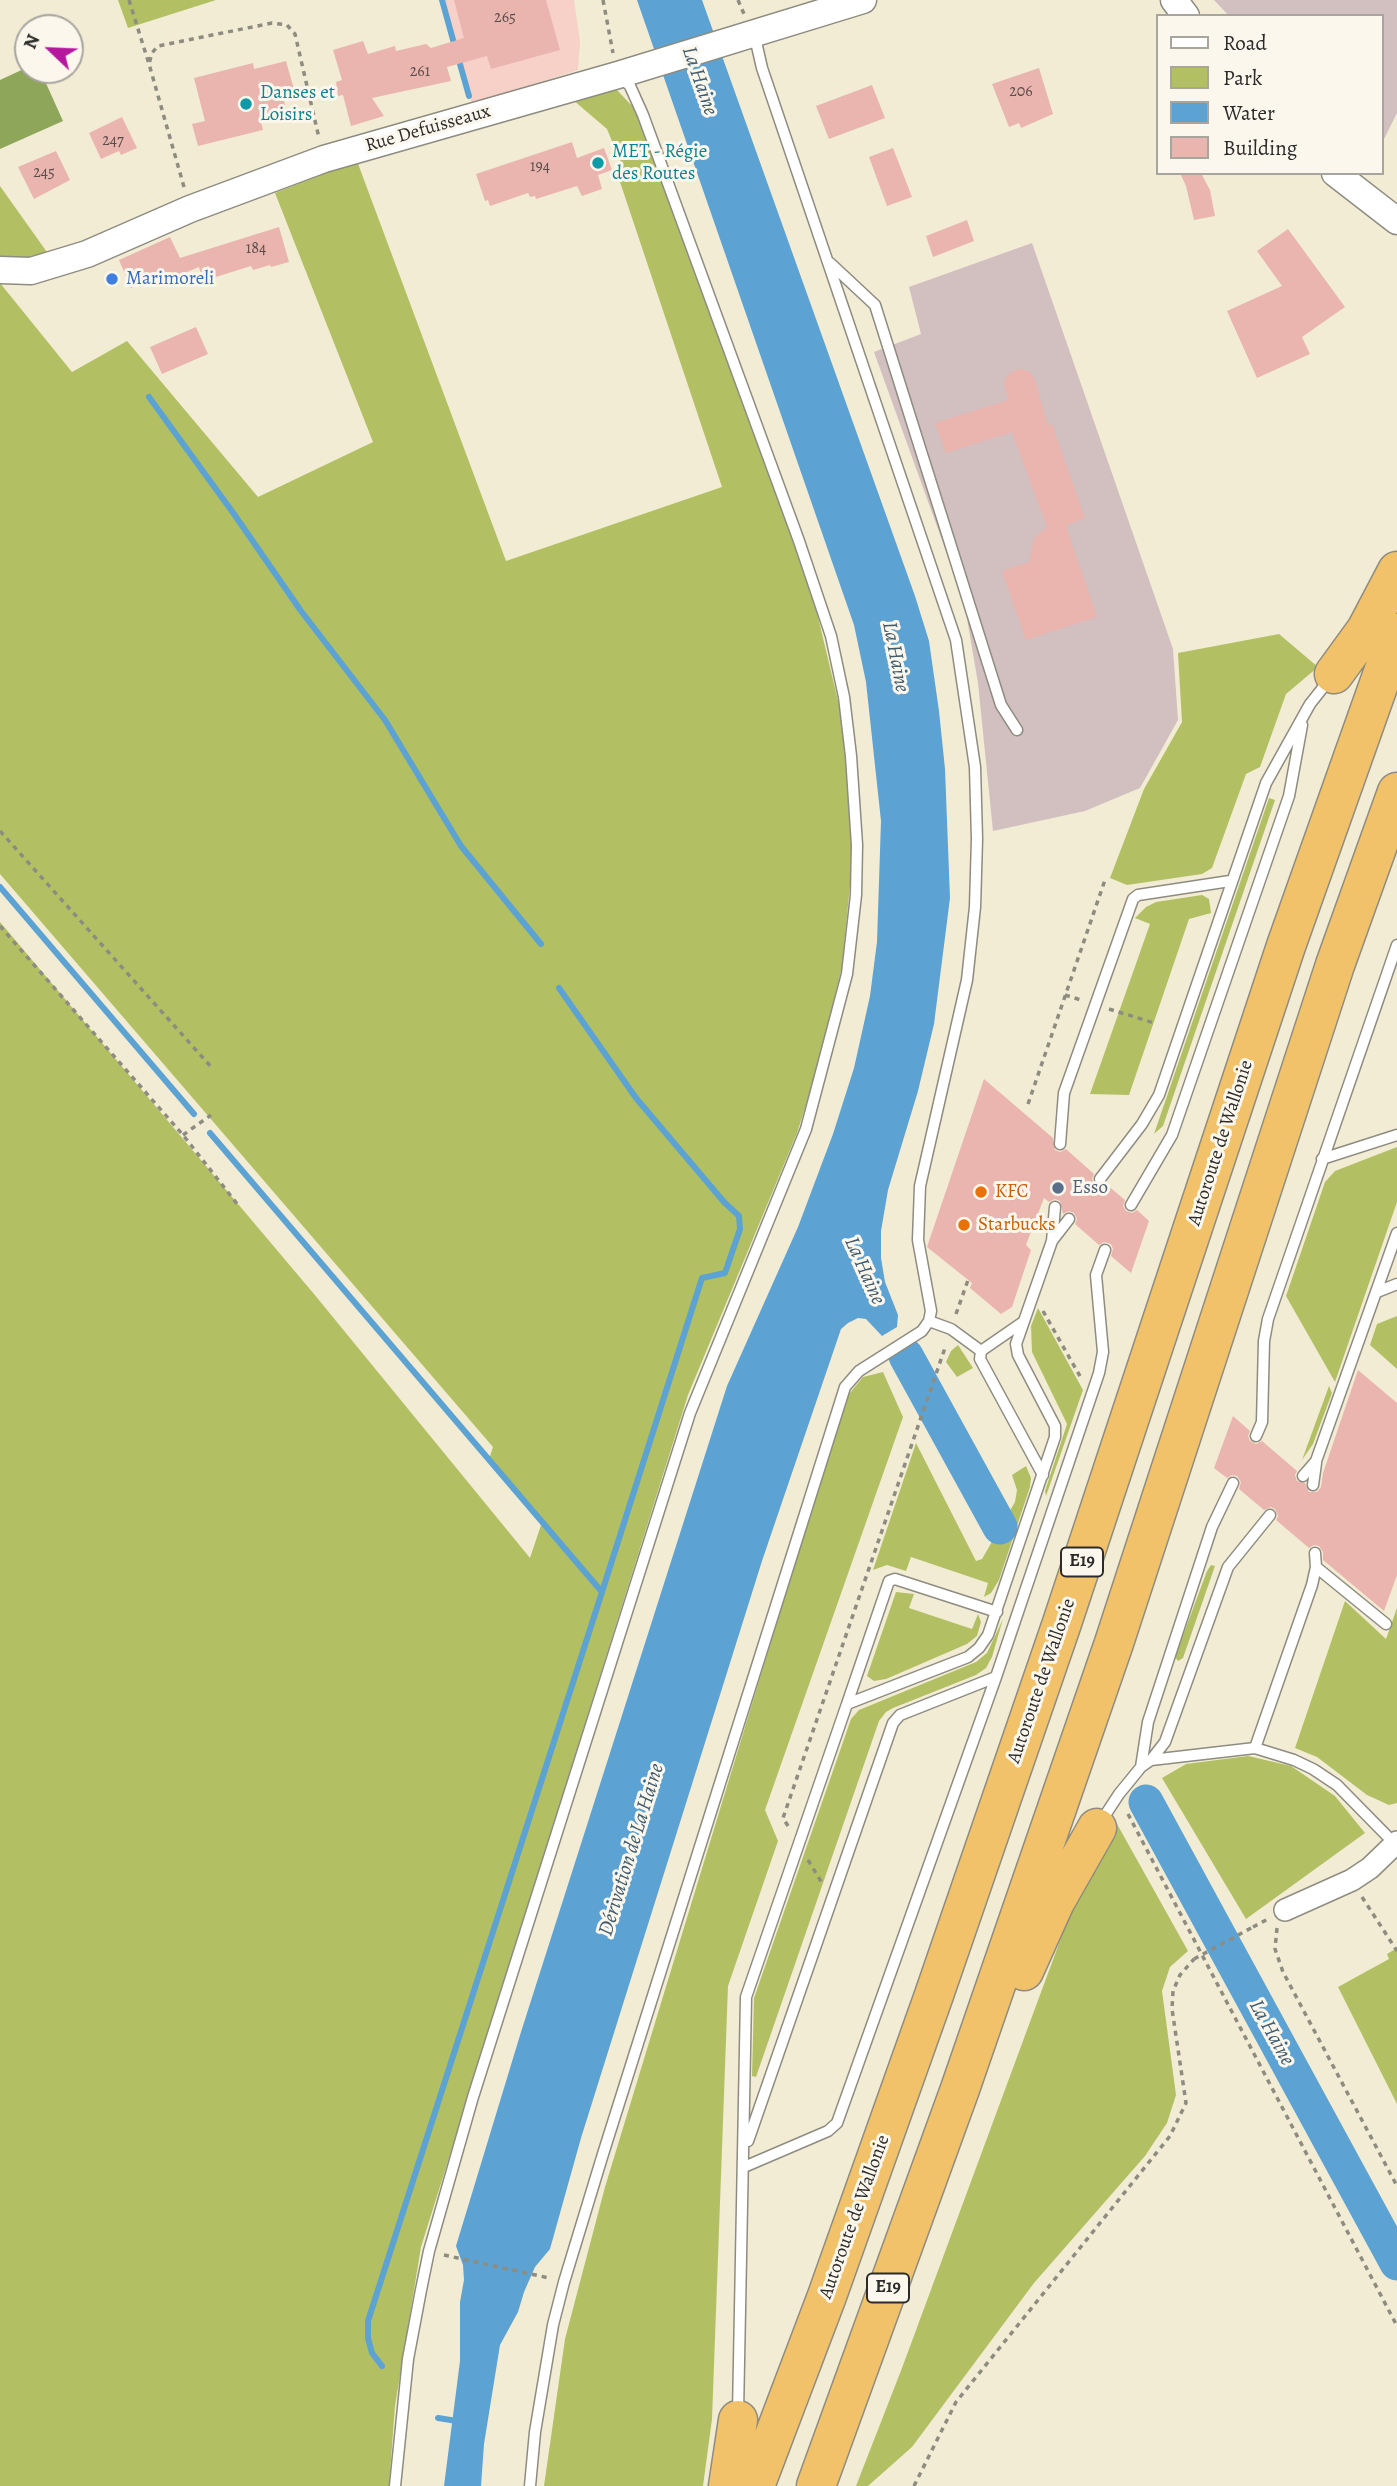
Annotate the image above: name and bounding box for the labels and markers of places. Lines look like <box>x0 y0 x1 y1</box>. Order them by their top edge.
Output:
place label: Danses et Loisirs <box>260 82 335 126</box>
marker: Danses et Loisirs <box>238 96 254 112</box>
place label: MET - Régie des Routes <box>612 141 707 185</box>
marker: MET - Régie des Routes <box>590 155 606 171</box>
place label: Marimoreli <box>126 268 214 290</box>
marker: Marimoreli <box>104 271 120 287</box>
place label: Esso <box>1072 1177 1108 1199</box>
marker: Esso <box>1050 1180 1066 1196</box>
place label: KFC <box>995 1181 1028 1203</box>
marker: KFC <box>973 1184 989 1200</box>
place label: Starbucks <box>978 1214 1056 1236</box>
marker: Starbucks <box>956 1217 972 1233</box>

